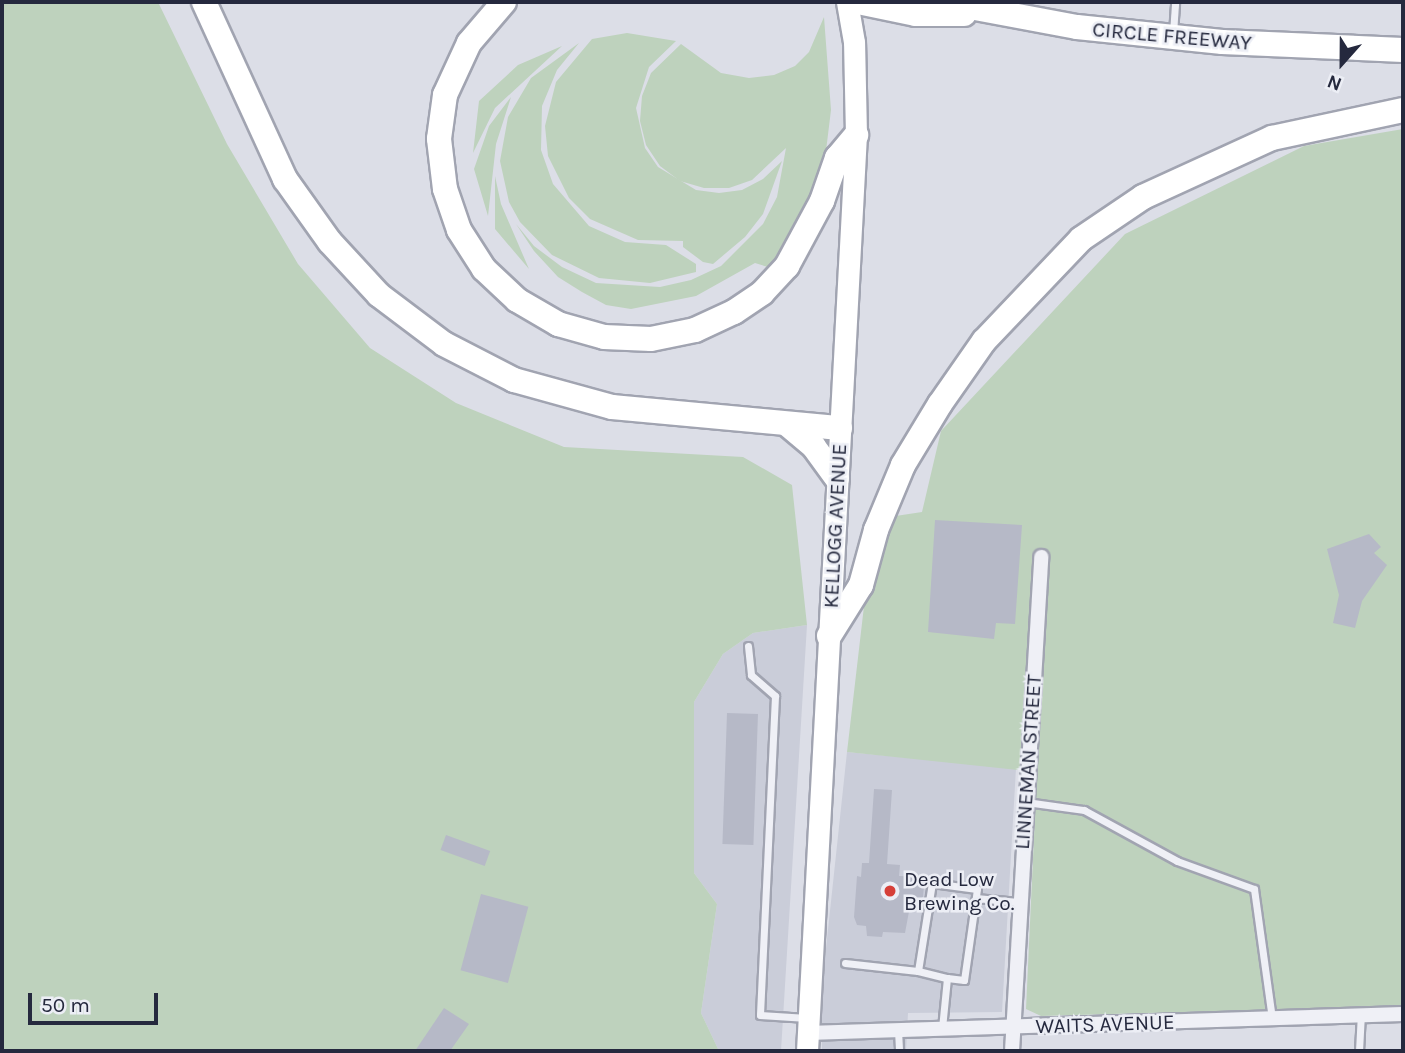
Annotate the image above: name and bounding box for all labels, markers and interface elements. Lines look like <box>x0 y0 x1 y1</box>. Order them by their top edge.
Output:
street label: CIRCLE FREEWAY <box>1091 16 1253 56</box>
north arrow <box>1307 28 1377 98</box>
text: N <box>1324 70 1345 95</box>
street label: KELLOGG AVENUE <box>818 443 852 609</box>
street label: LINNEMAN STREET <box>1009 674 1047 850</box>
place label: Dead Low Brewing Co. <box>904 866 1015 916</box>
marker: Dead Low Brewing Co. <box>882 883 898 899</box>
scale bar <box>32 979 161 1023</box>
text: 50 m <box>41 993 90 1017</box>
street label: WAITS AVENUE <box>1035 1009 1175 1039</box>

